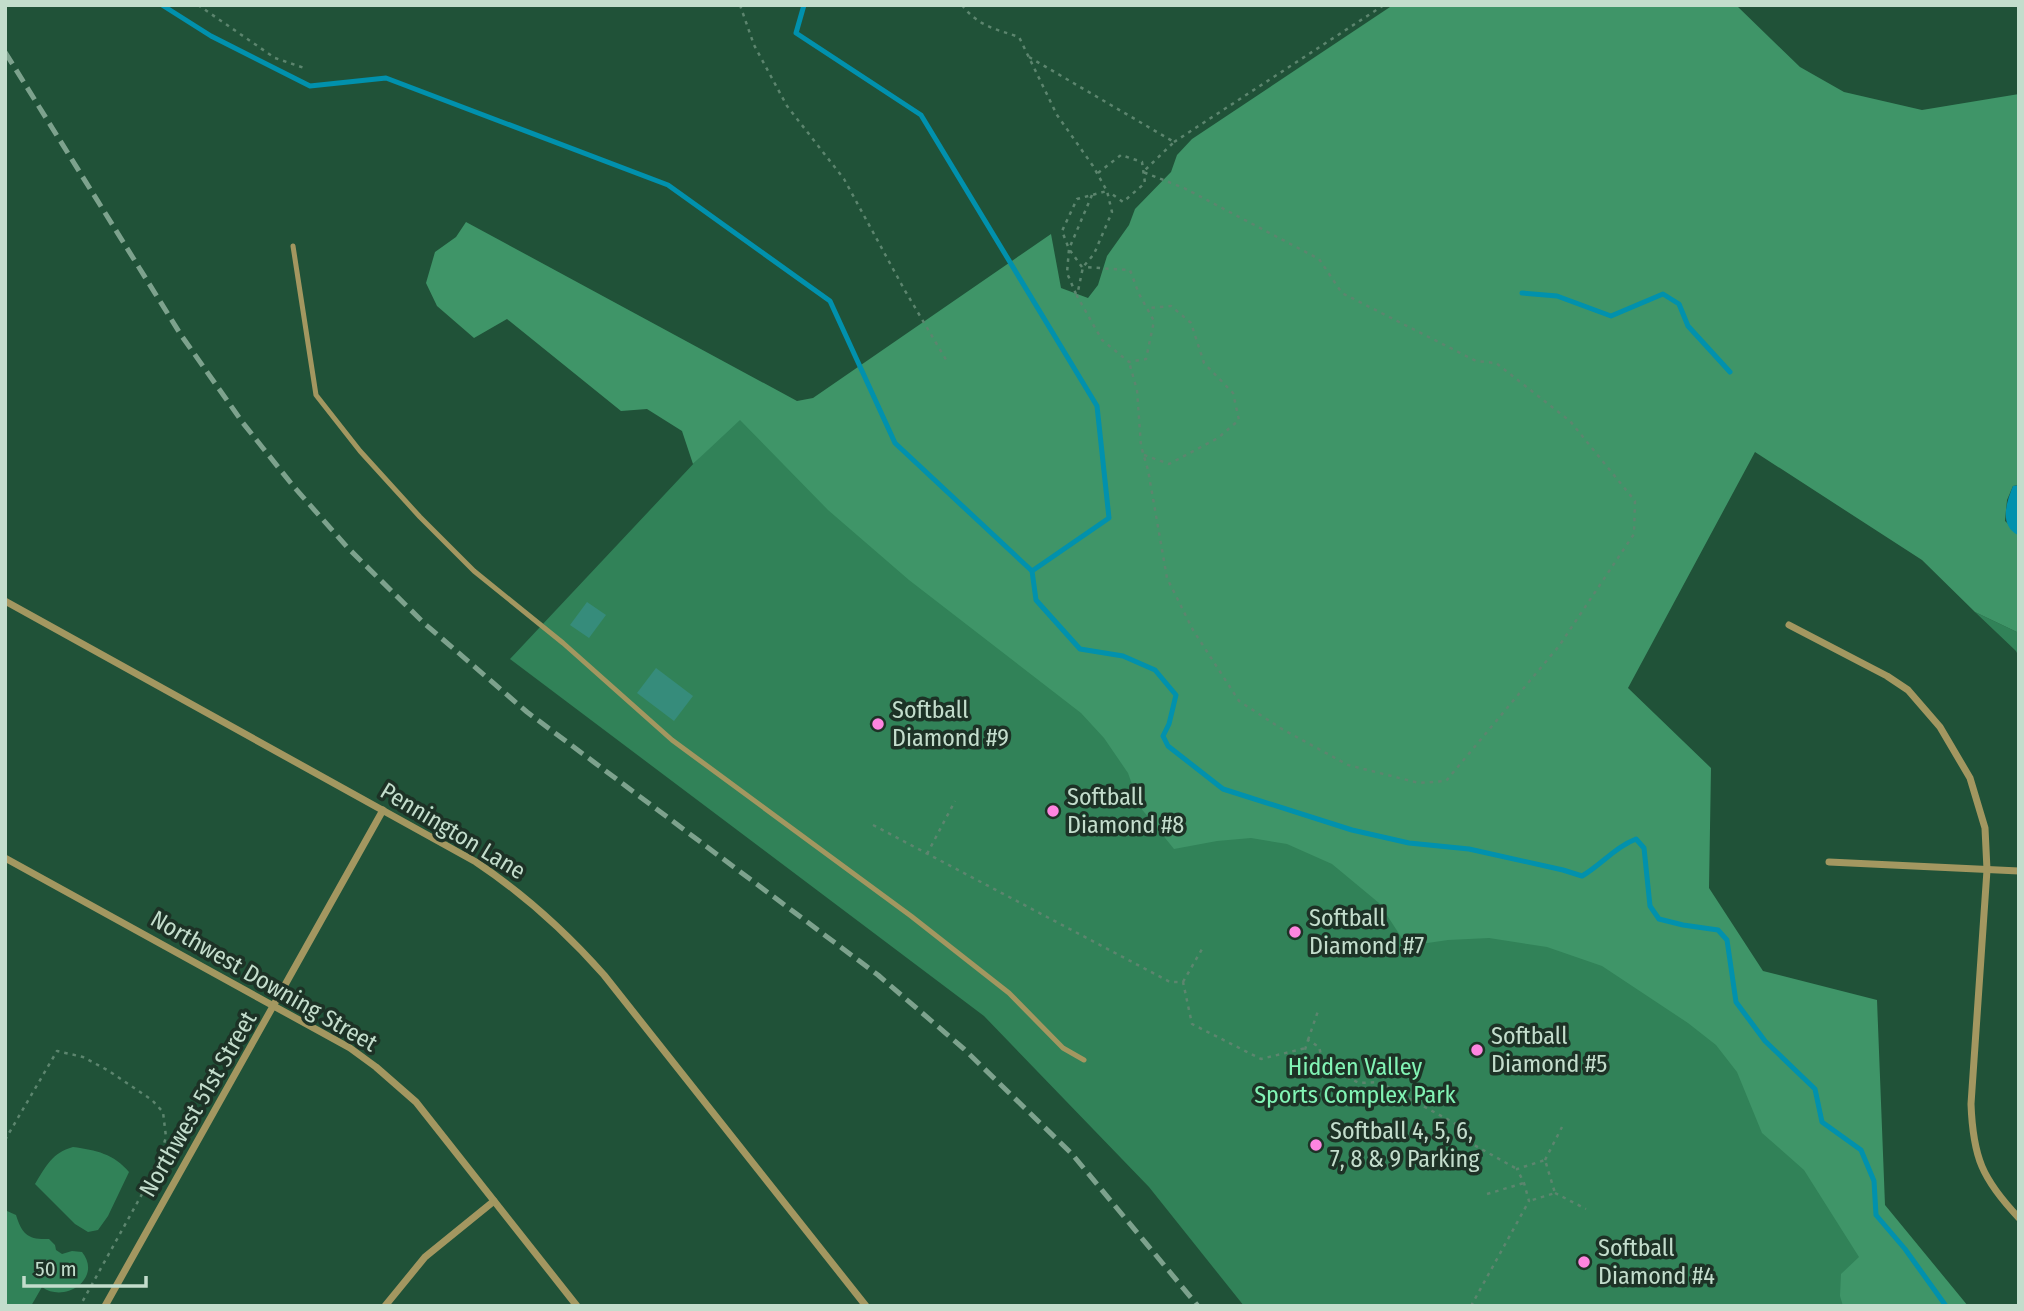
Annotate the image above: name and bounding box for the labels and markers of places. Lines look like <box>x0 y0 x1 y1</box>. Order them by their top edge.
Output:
place label: Softball Diamond #9 <box>892 696 1009 752</box>
marker: Softball Diamond #9 <box>870 716 886 732</box>
place label: Softball Diamond #8 <box>1067 783 1184 839</box>
marker: Softball Diamond #8 <box>1045 803 1061 819</box>
place label: Softball Diamond #7 <box>1309 904 1424 960</box>
marker: Softball Diamond #7 <box>1287 924 1303 940</box>
place label: Softball Diamond #5 <box>1491 1022 1607 1078</box>
marker: Softball Diamond #5 <box>1469 1042 1485 1058</box>
place label: Softball 4, 5, 6, 7, 8 & 9 Parking <box>1330 1117 1480 1173</box>
marker: Softball 4, 5, 6, 7, 8 & 9 Parking <box>1308 1137 1324 1153</box>
place label: Softball Diamond #4 <box>1598 1234 1715 1290</box>
marker: Softball Diamond #4 <box>1576 1254 1592 1270</box>

